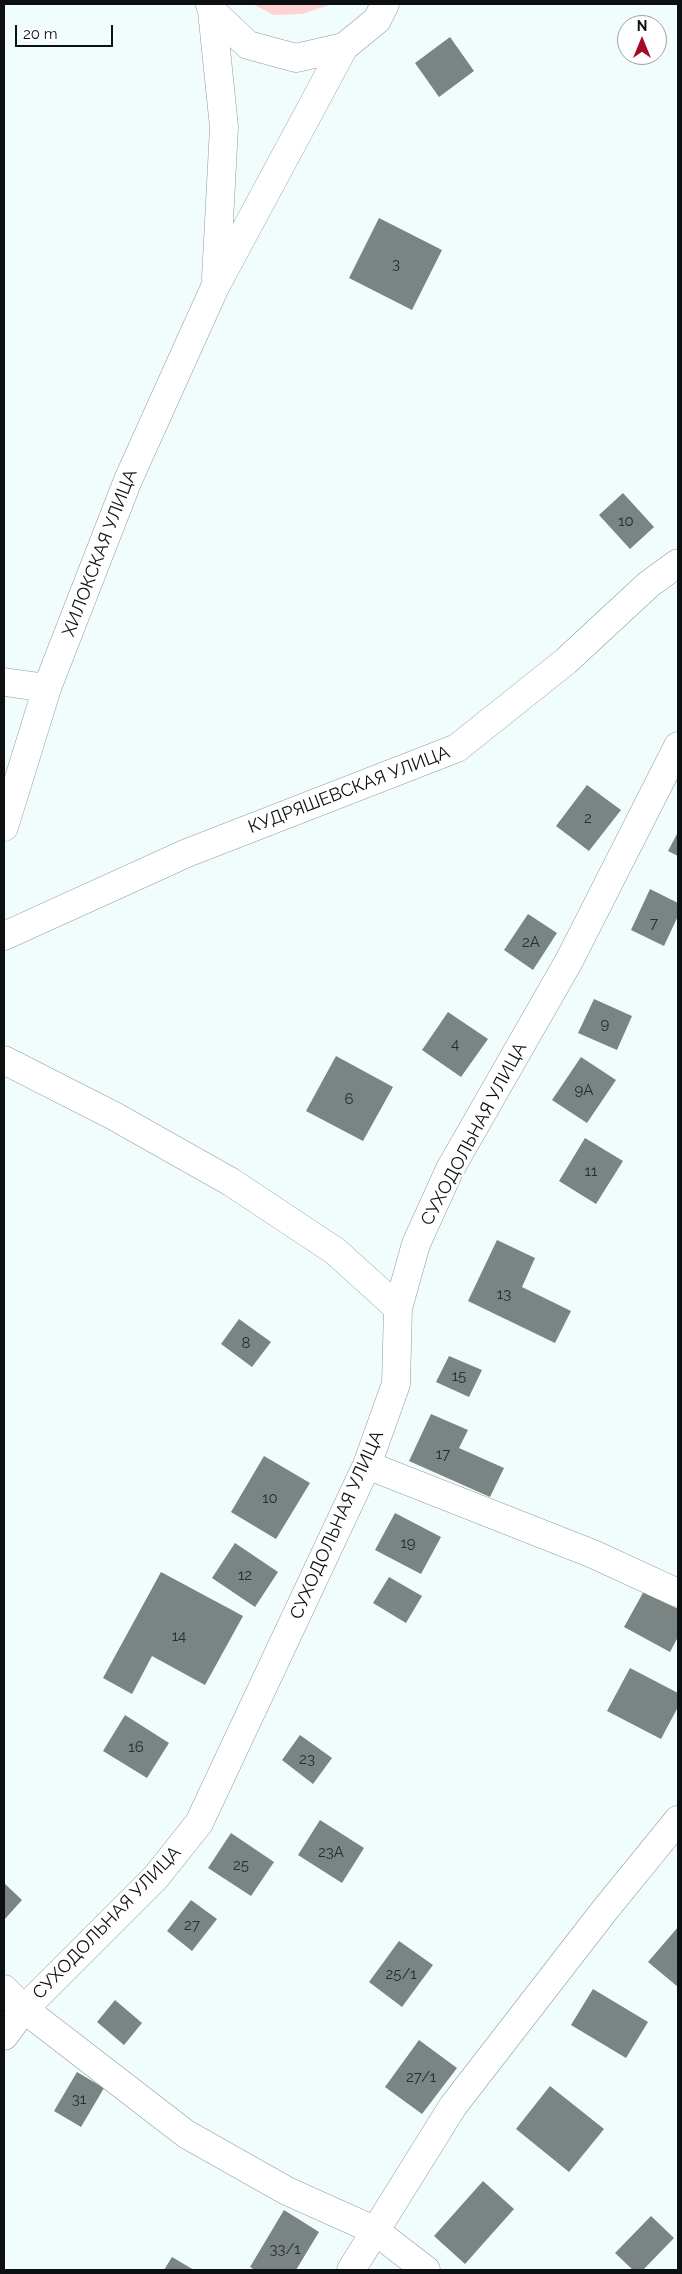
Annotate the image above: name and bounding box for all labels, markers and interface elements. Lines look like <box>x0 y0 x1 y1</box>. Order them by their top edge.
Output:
scale bar <box>18 15 115 47</box>
north arrow <box>617 15 667 65</box>
text: N <box>637 18 647 34</box>
text: 20 m <box>23 25 58 43</box>
house number: 3 <box>392 255 400 273</box>
street label: ХИЛОКСКАЯ УЛИЦА <box>58 466 142 640</box>
house number: 10 <box>618 512 634 530</box>
street label: КУДРЯШЕВСКАЯ УЛИЦА <box>245 742 453 838</box>
house number: 2 <box>584 809 592 827</box>
house number: 7 <box>650 914 658 932</box>
house number: 2А <box>522 933 540 951</box>
house number: 9 <box>601 1015 609 1033</box>
house number: 4 <box>451 1035 459 1053</box>
street label: СУХОДОЛЬНАЯ УЛИЦА <box>417 1039 531 1229</box>
house number: 9А <box>575 1081 593 1099</box>
house number: 6 <box>344 1090 354 1108</box>
house number: 11 <box>585 1162 597 1180</box>
house number: 13 <box>497 1285 511 1303</box>
house number: 8 <box>242 1334 250 1352</box>
house number: 15 <box>452 1367 466 1385</box>
street label: СУХОДОЛЬНАЯ УЛИЦА <box>286 1427 388 1623</box>
house number: 17 <box>436 1445 450 1463</box>
house number: 10 <box>262 1489 278 1507</box>
house number: 19 <box>400 1534 416 1552</box>
house number: 12 <box>238 1566 252 1584</box>
house number: 14 <box>172 1627 186 1645</box>
house number: 16 <box>128 1738 144 1756</box>
house number: 23 <box>299 1750 315 1768</box>
street label: СУХОДОЛЬНАЯ УЛИЦА <box>28 1842 186 2004</box>
house number: 23А <box>318 1843 344 1861</box>
house number: 25 <box>233 1856 249 1874</box>
house number: 27 <box>184 1916 200 1934</box>
house number: 25/1 <box>385 1965 417 1983</box>
house number: 27/1 <box>406 2068 436 2086</box>
house number: 31 <box>72 2090 86 2108</box>
house number: 33/1 <box>269 2240 301 2258</box>

